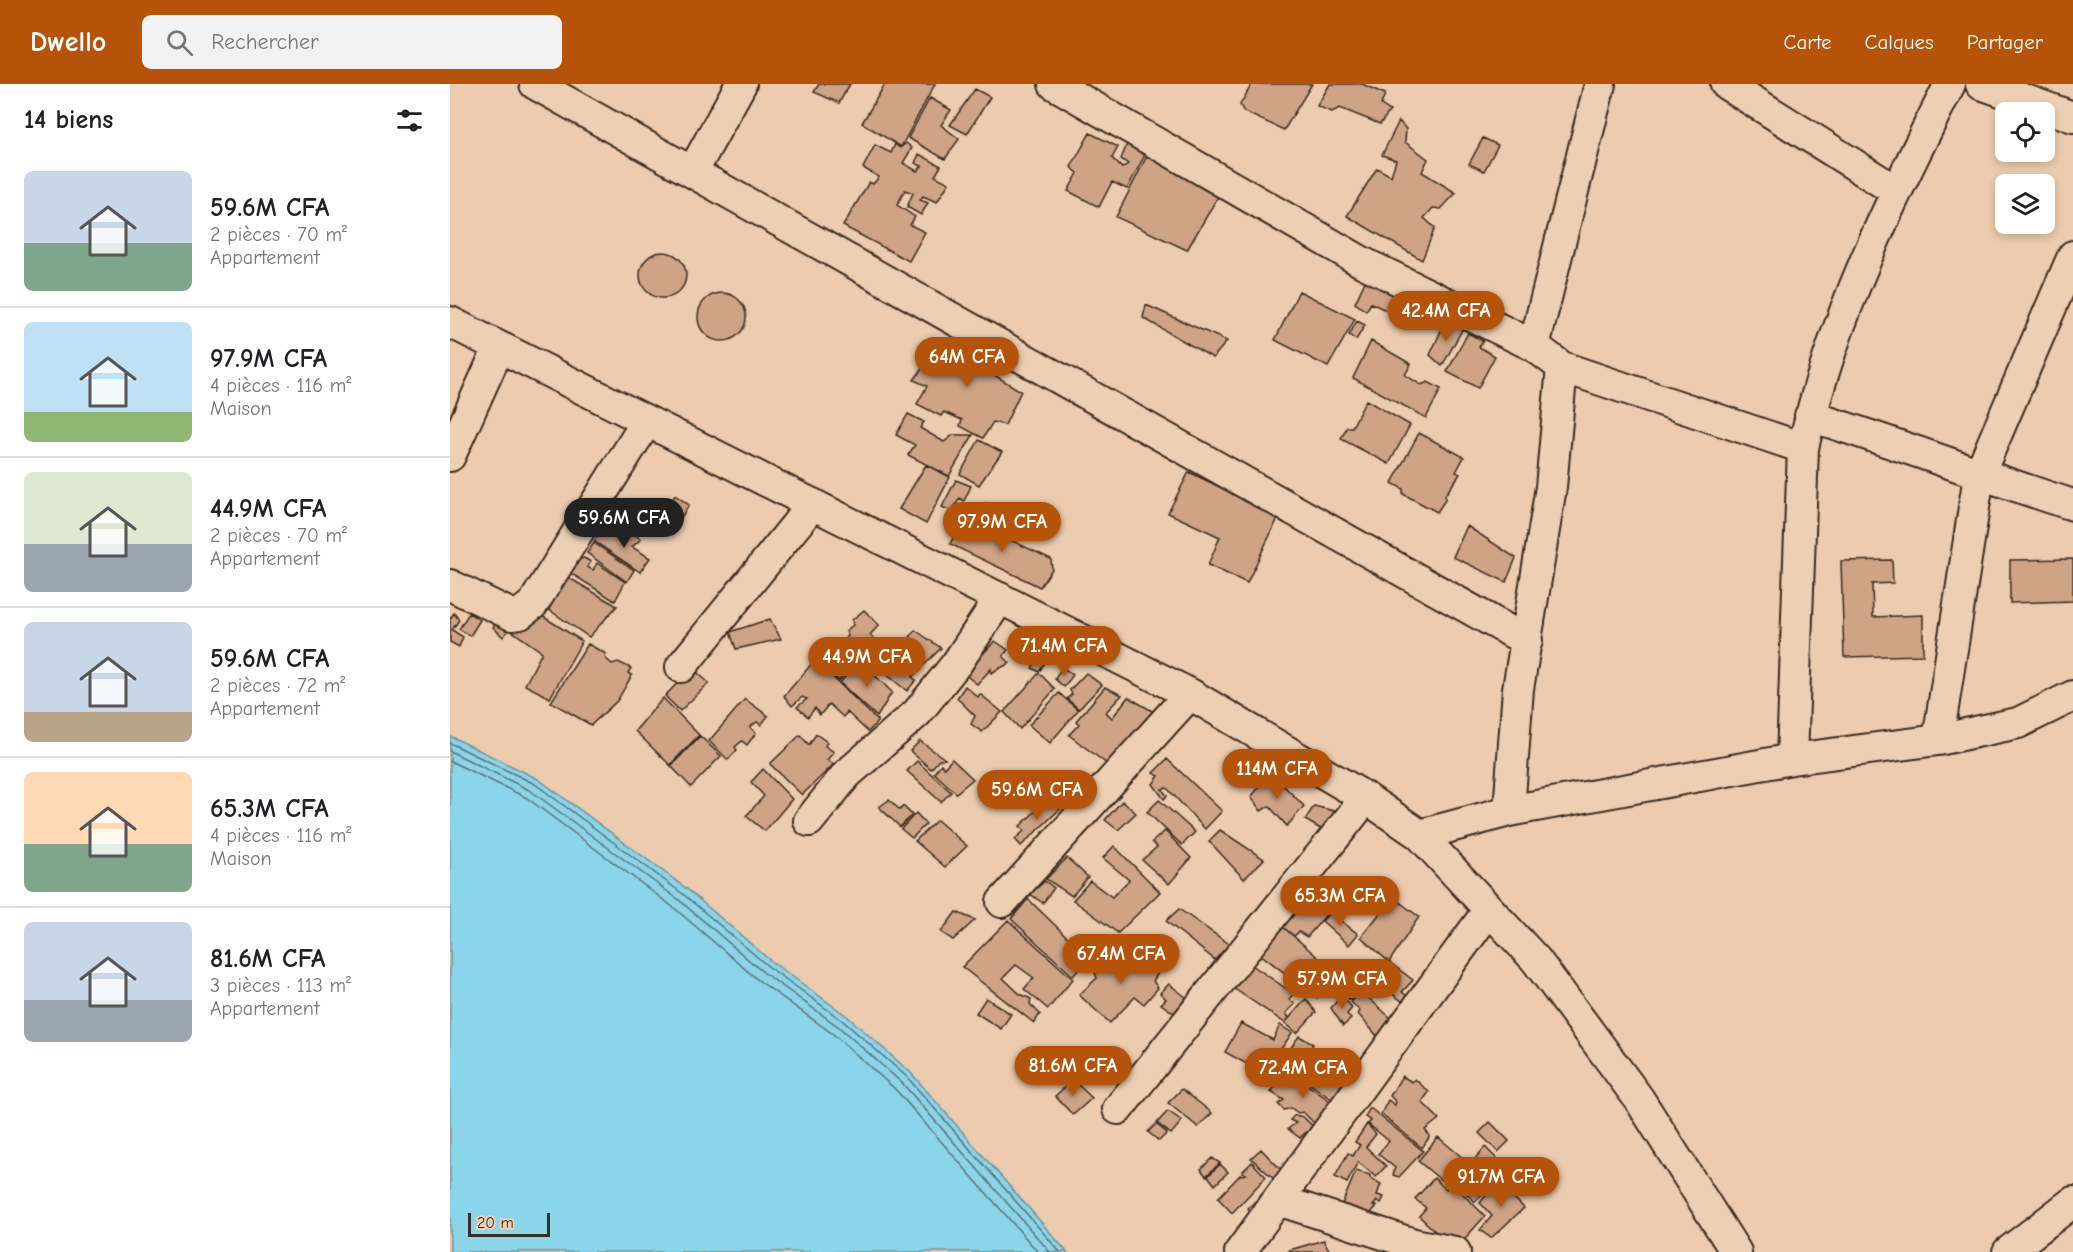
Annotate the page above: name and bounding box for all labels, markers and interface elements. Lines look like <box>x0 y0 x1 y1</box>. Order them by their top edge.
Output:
search box <box>142 15 562 69</box>
text: Dwello <box>30 26 106 58</box>
icon: search <box>163 26 196 59</box>
text: Rechercher <box>211 29 319 55</box>
text: Carte <box>1784 30 1832 54</box>
text: Calques <box>1865 30 1934 54</box>
text: Partager <box>1967 30 2043 54</box>
map controls <box>1995 102 2055 234</box>
button: locate <box>1995 102 2055 162</box>
icon: filters <box>393 104 426 137</box>
text: 14 biens <box>24 105 113 135</box>
button: layers <box>1995 174 2055 234</box>
text: 59.6M CFA <box>210 193 329 223</box>
icon: home <box>72 195 144 267</box>
text: 2 pièces · 70 m² <box>210 223 347 246</box>
text: Appartement <box>210 246 320 269</box>
pin: 42.4M CFA <box>1377 291 1515 342</box>
text: 42.4M CFA <box>1402 299 1490 322</box>
pin: 64M CFA <box>912 337 1022 388</box>
text: 97.9M CFA <box>210 344 327 374</box>
text: 64M CFA <box>929 345 1005 368</box>
icon: home <box>72 346 144 418</box>
text: 4 pièces · 116 m² <box>210 374 351 397</box>
text: Maison <box>210 397 272 420</box>
text: 44.9M CFA <box>210 494 326 524</box>
icon: home <box>72 496 144 568</box>
pin: 59.6M CFA <box>555 498 693 549</box>
pin: 97.9M CFA <box>933 502 1071 553</box>
text: 59.6M CFA <box>578 506 670 529</box>
text: 97.9M CFA <box>957 510 1047 533</box>
text: 2 pièces · 70 m² <box>210 524 347 547</box>
text: Appartement <box>210 547 320 570</box>
pin: 71.4M CFA <box>995 626 1133 677</box>
text: 71.4M CFA <box>1021 634 1107 657</box>
pin: 44.9M CFA <box>798 637 936 688</box>
text: 59.6M CFA <box>210 644 329 674</box>
text: 44.9M CFA <box>822 645 912 668</box>
icon: home <box>72 646 144 718</box>
text: 2 pièces · 72 m² <box>210 674 345 697</box>
text: Appartement <box>210 697 320 720</box>
pin: 114M CFA <box>1215 749 1339 800</box>
text: 114M CFA <box>1236 757 1318 780</box>
pin: 59.6M CFA <box>968 770 1106 821</box>
text: 59.6M CFA <box>991 778 1083 801</box>
text: 65.3M CFA <box>210 794 329 824</box>
icon: home <box>72 796 144 868</box>
text: 4 pièces · 116 m² <box>210 824 351 847</box>
text: Maison <box>210 847 272 870</box>
pin: 65.3M CFA <box>1271 876 1409 927</box>
text: 65.3M CFA <box>1294 884 1386 907</box>
pin: 67.4M CFA <box>1052 934 1190 985</box>
text: 67.4M CFA <box>1076 942 1166 965</box>
text: 81.6M CFA <box>210 944 325 974</box>
icon: home <box>72 946 144 1018</box>
pin: 57.9M CFA <box>1273 959 1411 1010</box>
text: 57.9M CFA <box>1297 967 1387 990</box>
text: 3 pièces · 113 m² <box>210 974 351 997</box>
text: Appartement <box>210 997 320 1020</box>
pin: 81.6M CFA <box>1004 1046 1142 1097</box>
pin: 72.4M CFA <box>1234 1048 1372 1099</box>
text: 81.6M CFA <box>1029 1054 1117 1077</box>
text: 72.4M CFA <box>1259 1056 1347 1079</box>
pin: 91.7M CFA <box>1432 1157 1570 1208</box>
text: 91.7M CFA <box>1457 1165 1545 1188</box>
scale bar <box>468 1210 550 1238</box>
text: 20 m <box>477 1214 514 1232</box>

